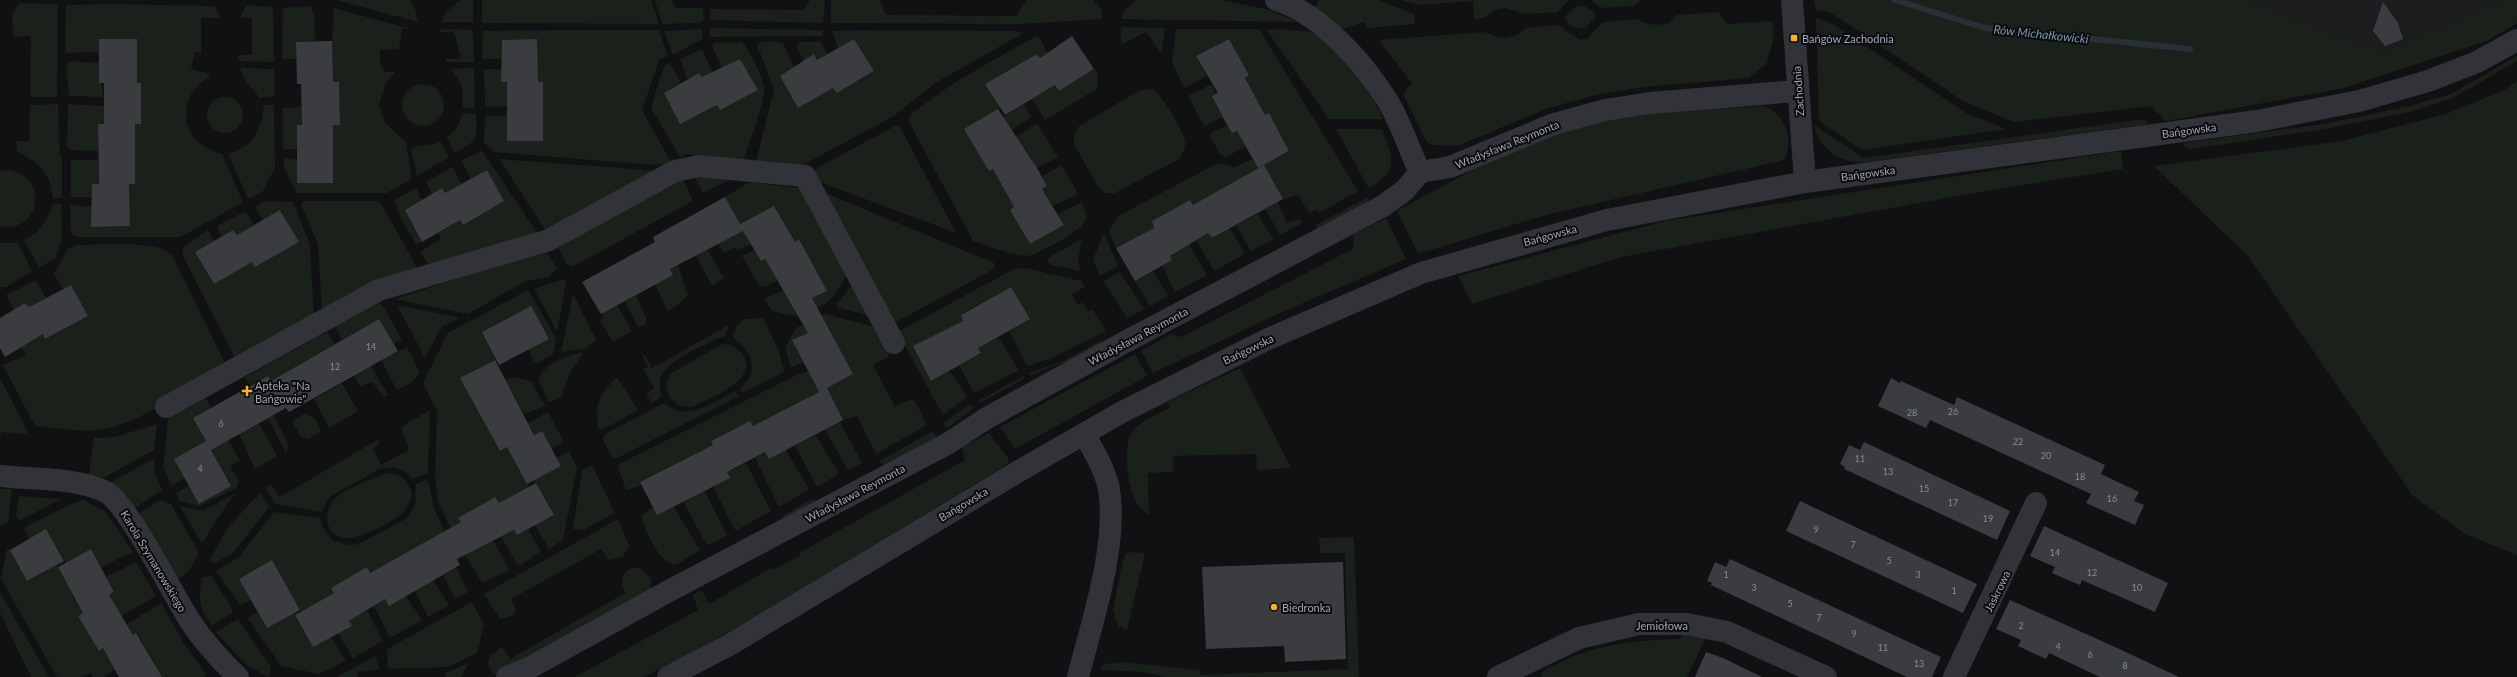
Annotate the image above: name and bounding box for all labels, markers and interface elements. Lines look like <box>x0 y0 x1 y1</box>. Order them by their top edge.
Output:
water label: Rów Michałkowicki <box>1993 22 2089 46</box>
place label: Bańgów Zachodnia <box>1802 32 1894 45</box>
marker: Bańgów Zachodnia <box>1789 33 1799 43</box>
street label: Zachodnia <box>1790 66 1806 116</box>
street label: Władysława Reymonta <box>1453 117 1561 171</box>
street label: Bańgowska <box>2161 120 2217 140</box>
street label: Bańgowska <box>1840 163 1896 183</box>
street label: Bańgowska <box>1522 222 1578 248</box>
street label: Władysława Reymonta <box>1086 304 1190 368</box>
street label: Bańgowska <box>1221 331 1275 367</box>
house number: 14 <box>366 341 376 352</box>
house number: 12 <box>330 361 340 372</box>
place label: Apteka "Na Bańgowie" <box>255 379 310 405</box>
marker: Apteka "Na Bańgowie" <box>242 386 252 396</box>
house number: 26 <box>1948 406 1958 417</box>
house number: 28 <box>1907 407 1917 418</box>
house number: 6 <box>218 418 224 429</box>
house number: 22 <box>2013 436 2023 447</box>
house number: 20 <box>2041 450 2051 461</box>
house number: 11 <box>1855 453 1865 464</box>
street label: Władysława Reymonta <box>803 461 907 525</box>
house number: 4 <box>197 463 203 474</box>
house number: 13 <box>1883 466 1893 477</box>
house number: 18 <box>2075 471 2085 482</box>
house number: 15 <box>1919 483 1929 494</box>
street label: Bańgowska <box>936 484 990 524</box>
house number: 16 <box>2107 493 2117 504</box>
house number: 17 <box>1948 497 1958 508</box>
street label: Karola Szymanowskiego <box>119 508 189 614</box>
house number: 19 <box>1983 513 1993 524</box>
house number: 9 <box>1813 524 1819 535</box>
house number: 7 <box>1850 539 1856 550</box>
house number: 14 <box>2050 547 2060 558</box>
house number: 5 <box>1886 555 1892 566</box>
house number: 12 <box>2087 567 2097 578</box>
street label: Jaskrowa <box>1981 568 2013 614</box>
house number: 1 <box>1723 569 1729 580</box>
house number: 3 <box>1915 569 1921 580</box>
house number: 3 <box>1751 582 1757 593</box>
house number: 10 <box>2132 582 2142 593</box>
house number: 1 <box>1951 585 1957 596</box>
house number: 5 <box>1787 598 1793 609</box>
place label: Biedronka <box>1282 601 1331 614</box>
marker: Biedronka <box>1269 602 1279 612</box>
house number: 7 <box>1816 612 1822 623</box>
street label: Jemiołowa <box>1636 619 1688 632</box>
house number: 2 <box>2018 620 2024 631</box>
house number: 9 <box>1851 628 1857 639</box>
house number: 4 <box>2055 641 2061 652</box>
house number: 11 <box>1878 642 1888 653</box>
house number: 6 <box>2087 649 2093 660</box>
house number: 13 <box>1914 658 1924 669</box>
house number: 8 <box>2122 660 2128 671</box>

